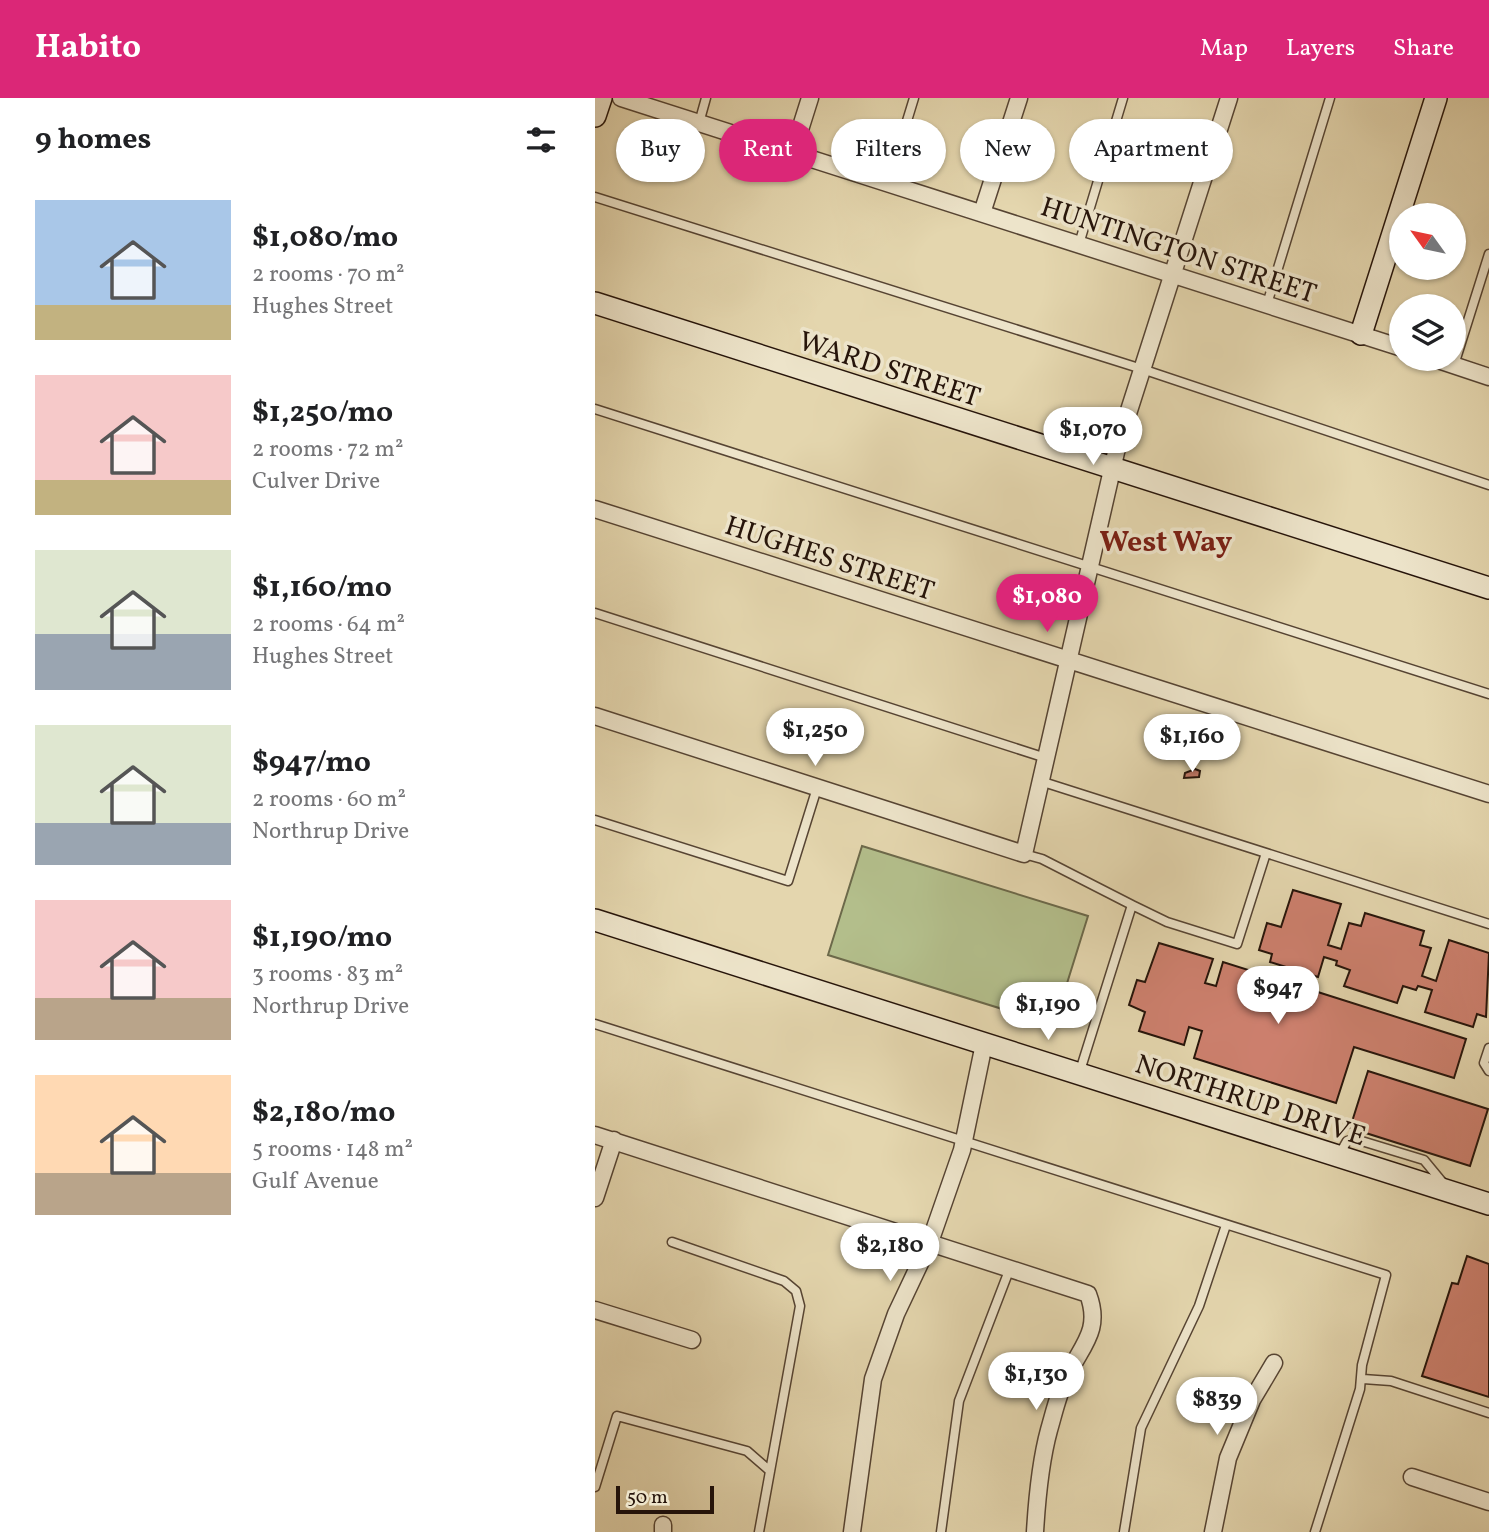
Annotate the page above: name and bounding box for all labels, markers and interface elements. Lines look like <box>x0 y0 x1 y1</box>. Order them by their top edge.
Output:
text: Habito <box>35 26 141 72</box>
text: Map <box>1200 32 1248 66</box>
text: Layers <box>1286 32 1355 66</box>
text: Share <box>1393 32 1454 66</box>
text: 9 homes <box>35 119 151 161</box>
chip: Buy <box>616 119 705 182</box>
chip: Rent <box>719 119 817 182</box>
chip: Filters <box>831 119 946 182</box>
chip: New <box>960 119 1055 182</box>
chip: Apartment <box>1069 119 1233 182</box>
icon: filters <box>522 121 560 159</box>
street label: HUNTINGTON STREET <box>1035 188 1321 314</box>
north arrow <box>1389 203 1467 280</box>
map controls <box>1389 203 1466 371</box>
text: $1,080/mo <box>252 217 398 259</box>
icon: home <box>91 228 175 312</box>
text: 2 rooms · 70 m² <box>252 259 405 291</box>
text: Hughes Street <box>252 291 393 323</box>
button: layers <box>1389 294 1466 371</box>
street label: WARD STREET <box>793 323 985 418</box>
text: $1,250/mo <box>252 392 393 434</box>
icon: home <box>91 403 175 487</box>
pin: $1,070 <box>1036 408 1150 467</box>
text: $1,070 <box>1059 414 1127 446</box>
text: 2 rooms · 72 m² <box>252 434 403 466</box>
text: Culver Drive <box>252 466 380 498</box>
street label: HUGHES STREET <box>720 507 939 612</box>
district label: West Way <box>1100 522 1233 564</box>
text: $1,160/mo <box>252 567 392 609</box>
pin: $1,080 <box>990 574 1104 634</box>
icon: home <box>91 578 175 662</box>
text: $1,080 <box>1012 581 1082 613</box>
text: 2 rooms · 64 m² <box>252 609 405 641</box>
text: Hughes Street <box>252 641 393 673</box>
pin: $1,250 <box>758 708 872 768</box>
pin: $1,160 <box>1135 714 1249 774</box>
text: $1,250 <box>782 715 848 747</box>
text: $1,160 <box>1160 721 1224 753</box>
text: $947/mo <box>252 742 371 784</box>
icon: home <box>91 753 175 837</box>
text: 2 rooms · 60 m² <box>252 784 406 816</box>
text: Northrup Drive <box>252 816 409 848</box>
text: $1,190/mo <box>252 917 392 959</box>
icon: home <box>91 928 175 1012</box>
text: 3 rooms · 83 m² <box>252 959 403 991</box>
pin: $947 <box>1237 967 1319 1026</box>
text: $947 <box>1253 973 1303 1005</box>
pin: $1,190 <box>991 982 1105 1042</box>
text: $1,190 <box>1015 989 1081 1021</box>
text: Northrup Drive <box>252 991 409 1023</box>
street label: NORTHRUP DRIVE <box>1130 1046 1371 1157</box>
text: $2,180/mo <box>252 1092 395 1134</box>
icon: home <box>91 1103 175 1187</box>
text: 5 rooms · 148 m² <box>252 1134 413 1166</box>
text: Gulf Avenue <box>252 1166 379 1198</box>
pin: $2,180 <box>833 1224 947 1283</box>
text: $2,180 <box>856 1230 924 1262</box>
pin: $1,130 <box>979 1352 1093 1412</box>
text: $1,130 <box>1004 1359 1068 1391</box>
pin: $839 <box>1176 1378 1258 1437</box>
text: $839 <box>1192 1384 1242 1416</box>
scale bar <box>616 1483 714 1515</box>
text: 50 m <box>627 1485 668 1511</box>

